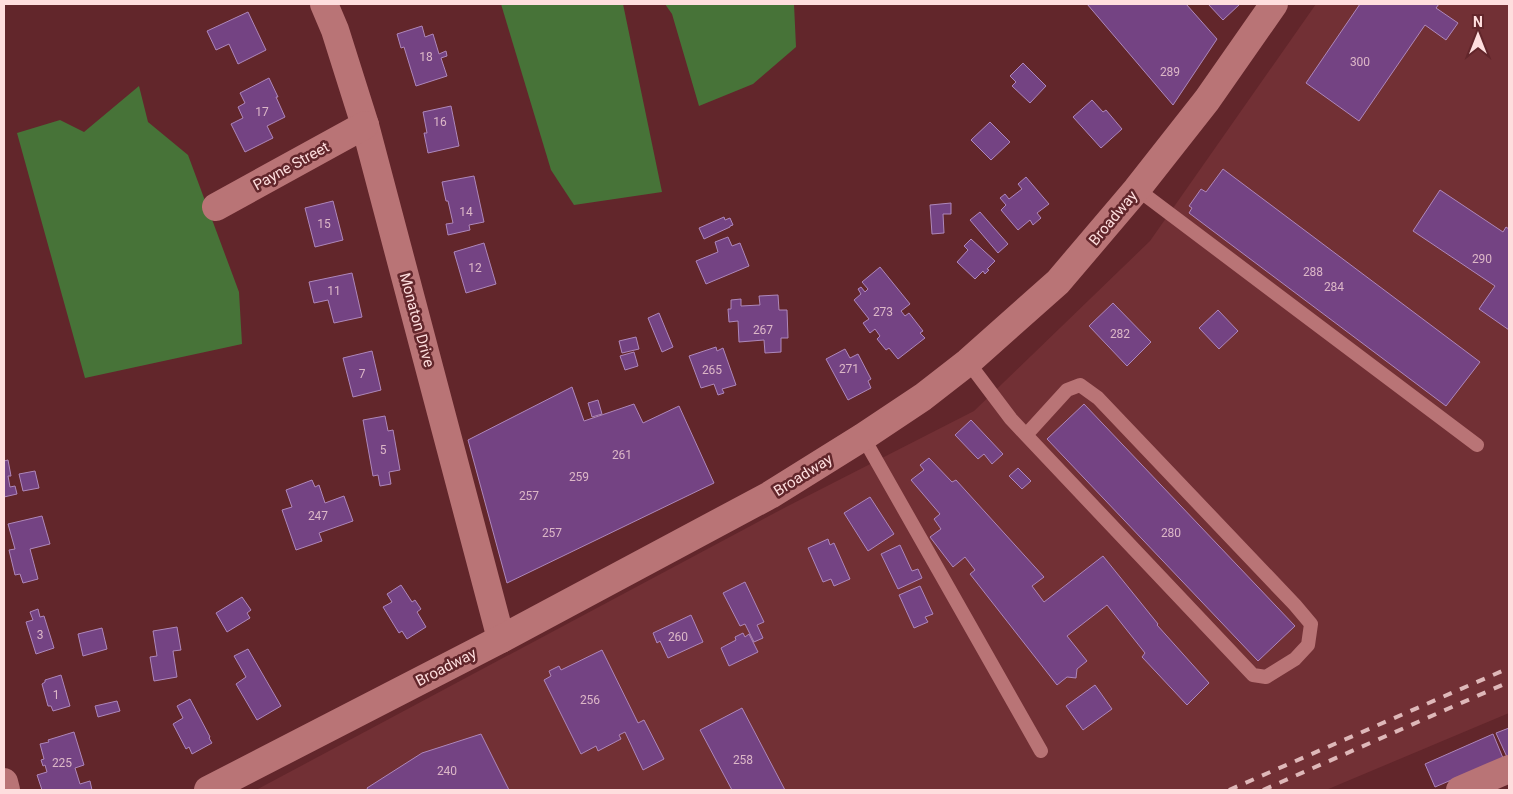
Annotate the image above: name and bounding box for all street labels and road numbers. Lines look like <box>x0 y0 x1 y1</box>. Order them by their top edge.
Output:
street label: Payne Street <box>250 138 332 194</box>
street label: Broadway <box>1085 187 1141 249</box>
street label: Monaton Drive <box>396 271 438 369</box>
street label: Broadway <box>770 450 836 500</box>
street label: Broadway <box>413 644 479 690</box>

